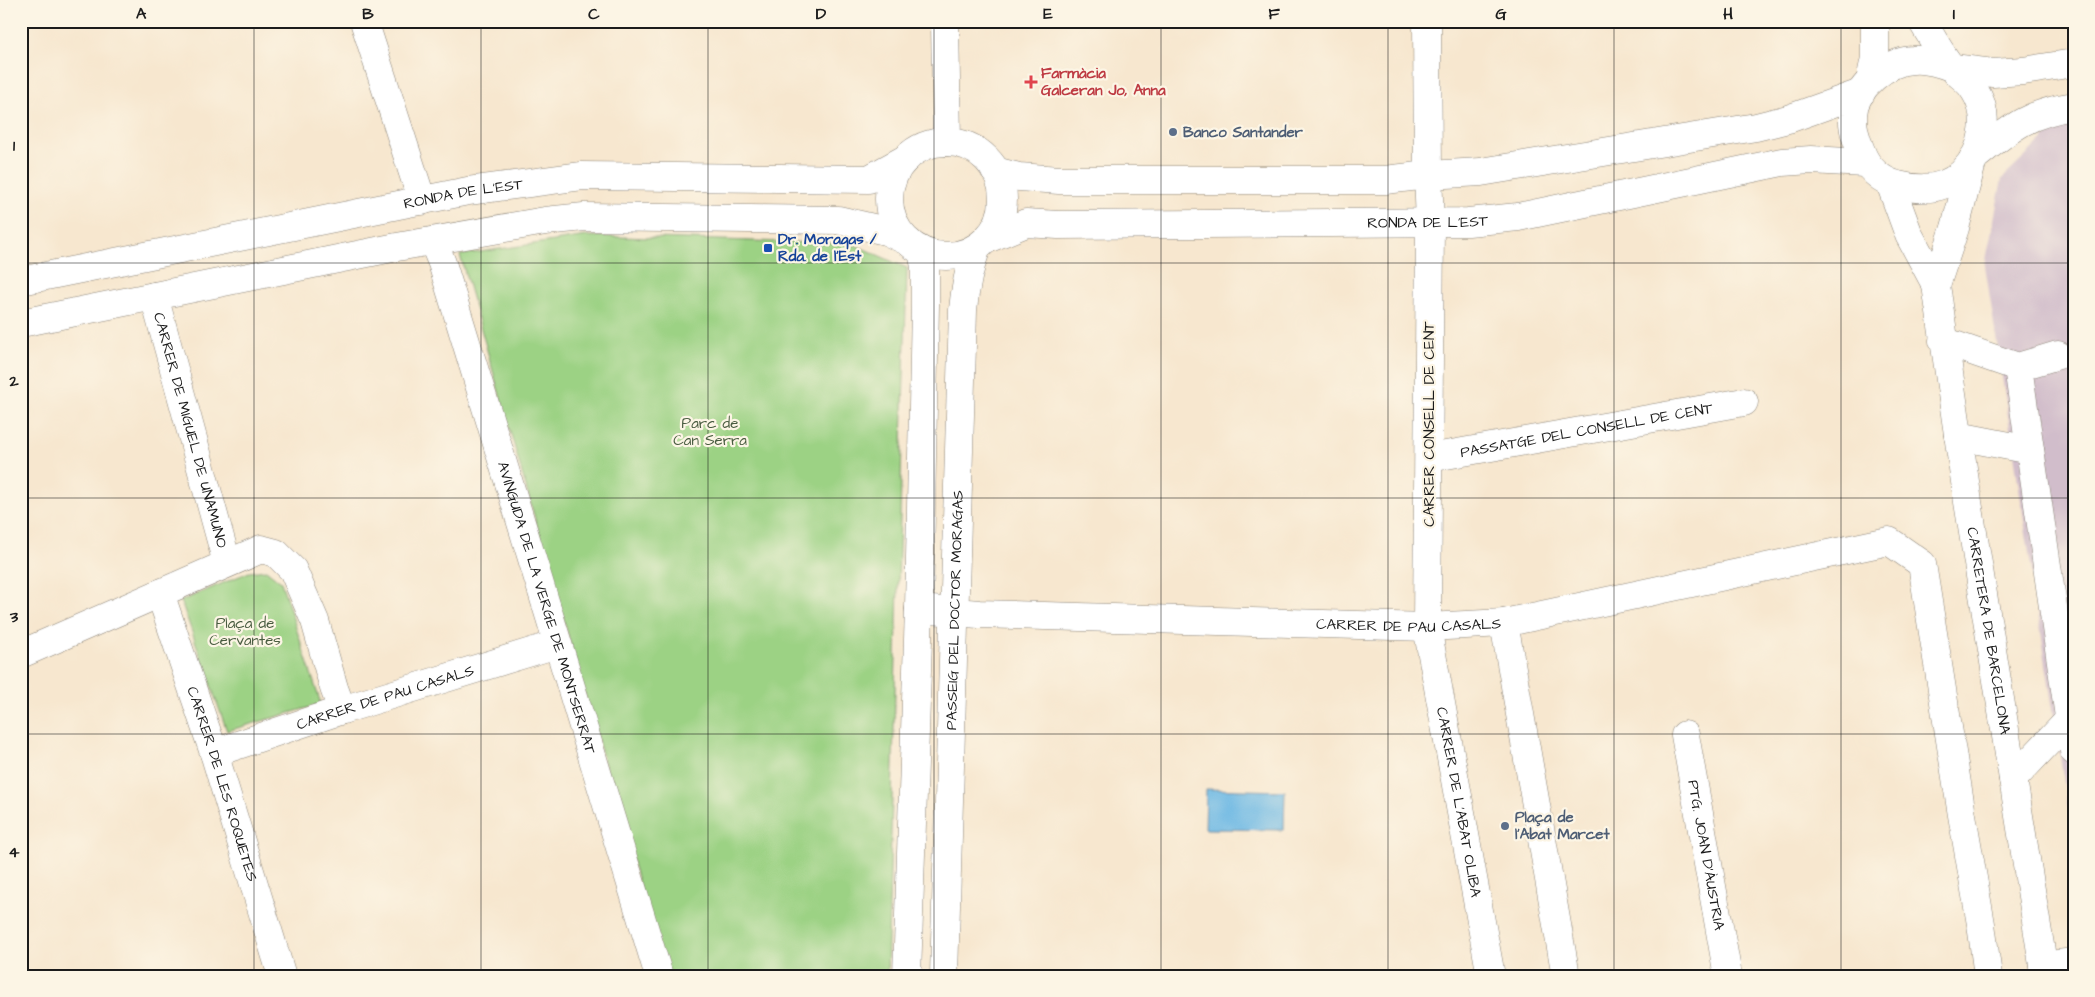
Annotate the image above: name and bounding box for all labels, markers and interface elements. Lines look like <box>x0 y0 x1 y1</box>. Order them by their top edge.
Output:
text: A <box>136 3 147 25</box>
text: B <box>362 3 374 25</box>
text: C <box>588 3 600 25</box>
text: D <box>816 3 827 25</box>
text: E <box>1043 3 1053 25</box>
text: F <box>1268 3 1280 25</box>
text: G <box>1495 3 1507 25</box>
text: H <box>1723 3 1733 25</box>
text: I <box>1953 3 1955 25</box>
place label: Farmàcia Galceran Jo, Anna <box>1041 63 1166 101</box>
marker: Farmàcia Galceran Jo, Anna <box>1025 76 1037 88</box>
place label: Banco Santander <box>1183 122 1304 143</box>
marker: Banco Santander <box>1167 126 1179 138</box>
text: 1 <box>13 135 16 157</box>
street label: RONDA DE L'EST <box>402 174 525 215</box>
street label: RONDA DE L'EST <box>1367 210 1490 234</box>
place label: Dr. Moragas / Rda. de l'Est <box>778 229 877 267</box>
marker: Dr. Moragas / Rda. de l'Est <box>762 242 774 254</box>
street label: CARRER DE MIGUEL DE UNAMUNO <box>148 310 232 550</box>
street label: CARRER CONSELL DE CENT <box>1419 321 1440 527</box>
text: 2 <box>8 370 19 392</box>
street label: PASSATGE DEL CONSELL DE CENT <box>1459 398 1715 463</box>
park label: Parc de Can Serra <box>673 413 747 451</box>
street label: AVINGUDA DE LA VERGE DE MONTSERRAT <box>492 459 601 757</box>
street label: PASSEIG DEL DOCTOR MORAGAS <box>941 490 969 730</box>
street label: CARRETERA DE BARCELONA <box>1961 526 2016 736</box>
text: 3 <box>9 606 19 628</box>
park label: Plaça de Cervantes <box>209 613 281 651</box>
street label: CARRER DE PAU CASALS <box>1316 613 1502 638</box>
street label: CARRER DE PAU CASALS <box>294 660 477 736</box>
street label: CARRER DE LES ROQUETES <box>181 684 263 885</box>
street label: CARRER DE L'ABAT OLIBA <box>1431 705 1486 899</box>
street label: PTG. JOAN D'ÀUSTRIA <box>1682 778 1730 932</box>
place label: Plaça de l'Abat Marcet <box>1515 807 1610 845</box>
marker: Plaça de l'Abat Marcet <box>1499 820 1511 832</box>
text: 4 <box>9 841 20 863</box>

